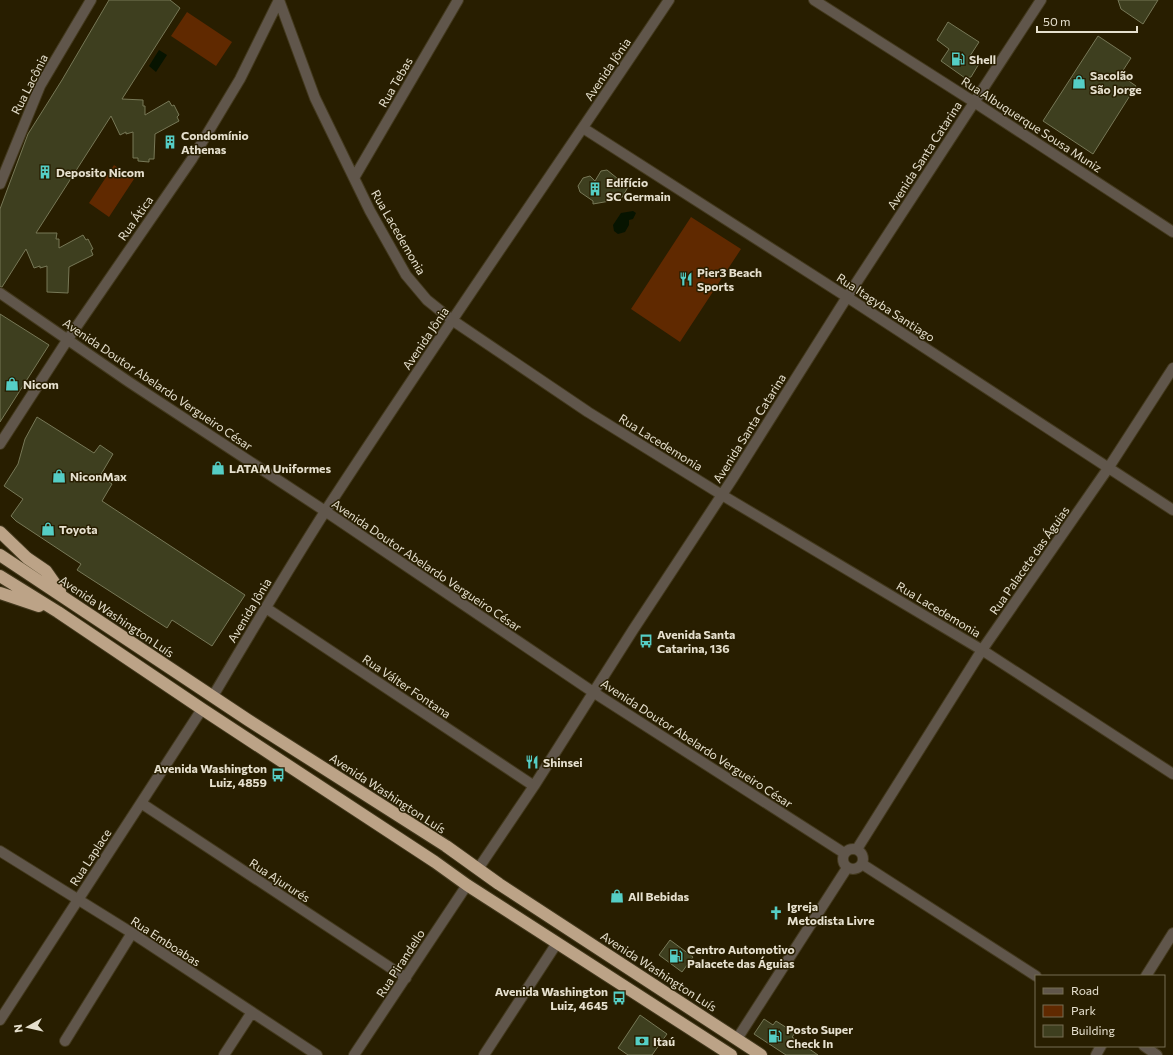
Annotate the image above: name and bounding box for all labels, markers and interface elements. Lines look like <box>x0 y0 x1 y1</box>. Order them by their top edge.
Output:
scale bar <box>1037 8 1137 34</box>
text: 50 m <box>1043 14 1071 28</box>
street label: Avenida Jônia <box>581 35 634 104</box>
fuel station icon: Shell <box>950 51 966 67</box>
street label: Rua Lacônia <box>8 52 50 116</box>
place label: Shell <box>969 52 996 66</box>
street label: Rua Tebas <box>375 55 415 109</box>
place label: Sacolão São Jorge <box>1090 68 1142 97</box>
street label: Rua Albuquerque Sousa Muniz <box>959 73 1105 175</box>
shop icon: Sacolão São Jorge <box>1071 74 1087 90</box>
street label: Avenida Santa Catarina <box>884 98 964 212</box>
place label: Condomínio Athenas <box>181 128 249 156</box>
building icon: Condomínio Athenas <box>162 134 178 150</box>
building icon: Deposito Nicom <box>37 164 53 180</box>
place label: Deposito Nicom <box>56 165 145 179</box>
place label: Edifício SC Germain <box>606 175 671 203</box>
building icon: Edifício SC Germain <box>587 181 603 197</box>
street label: Rua Lacedemonia <box>369 187 429 277</box>
street label: Rua Ática <box>115 193 155 243</box>
place label: Pier3 Beach Sports <box>697 265 762 293</box>
street label: Rua Itagyba Santiago <box>834 270 938 344</box>
restaurant icon: Pier3 Beach Sports <box>678 271 694 287</box>
street label: Avenida Jônia <box>399 304 452 373</box>
street label: Avenida Doutor Abelardo Vergueiro César <box>61 315 256 453</box>
street label: Avenida Santa Catarina <box>710 371 788 485</box>
shop icon: Nicom <box>4 376 20 392</box>
place label: Nicom <box>23 377 59 391</box>
street label: Rua Lacedemonia <box>617 411 705 473</box>
shop icon: LATAM Uniformes <box>210 460 226 476</box>
place label: LATAM Uniformes <box>229 461 331 475</box>
shop icon: NiconMax <box>51 468 67 484</box>
place label: NiconMax <box>70 469 127 483</box>
street label: Avenida Doutor Abelardo Vergueiro César <box>330 496 525 634</box>
street label: Rua Palacete das Águias <box>986 503 1072 617</box>
shop icon: Toyota <box>40 521 56 537</box>
place label: Toyota <box>59 522 98 536</box>
street label: Avenida Washington Luís <box>57 572 177 660</box>
street label: Avenida Jônia <box>224 575 275 645</box>
street label: Rua Lacedemonia <box>894 578 984 640</box>
place label: Avenida Santa Catarina, 136 <box>657 627 735 655</box>
bus stop icon: Avenida Santa Catarina, 136 <box>638 633 654 649</box>
street label: Rua Válter Fontana <box>360 651 454 721</box>
street label: Avenida Doutor Abelardo Vergueiro César <box>599 676 796 810</box>
street label: Avenida Washington Luís <box>327 750 449 836</box>
restaurant icon: Shinsei <box>524 754 540 770</box>
place label: Shinsei <box>543 755 583 769</box>
place label: Avenida Washington Luiz, 4859 <box>154 761 267 789</box>
bus stop icon: Avenida Washington Luiz, 4859 <box>270 767 286 783</box>
street label: Rua Laplace <box>66 826 114 888</box>
street label: Rua Ajururés <box>247 855 313 905</box>
shop icon: All Bebidas <box>609 888 625 904</box>
place label: All Bebidas <box>628 889 690 903</box>
place label: Igreja Metodista Livre <box>787 899 874 927</box>
church icon: Igreja Metodista Livre <box>768 905 784 921</box>
street label: Rua Emboabas <box>129 913 203 969</box>
street label: Rua Pirandello <box>373 926 427 1000</box>
street label: Avenida Washington Luís <box>598 928 720 1014</box>
place label: Centro Automotivo Palacete das Águias <box>687 942 795 970</box>
fuel station icon: Centro Automotivo Palacete das Águias <box>668 948 684 964</box>
legend <box>1035 975 1165 1047</box>
text: Road <box>1071 983 1099 997</box>
place label: Avenida Washington Luiz, 4645 <box>495 984 608 1012</box>
bus stop icon: Avenida Washington Luiz, 4645 <box>611 990 627 1006</box>
text: Park <box>1071 1003 1097 1017</box>
north arrow <box>8 1007 48 1047</box>
place label: Posto Super Check In <box>786 1022 853 1050</box>
text: N <box>11 1023 25 1033</box>
text: Building <box>1071 1023 1115 1037</box>
fuel station icon: Posto Super Check In <box>767 1028 783 1044</box>
bank icon: Itaú <box>634 1033 650 1049</box>
place label: Itaú <box>653 1034 675 1048</box>

